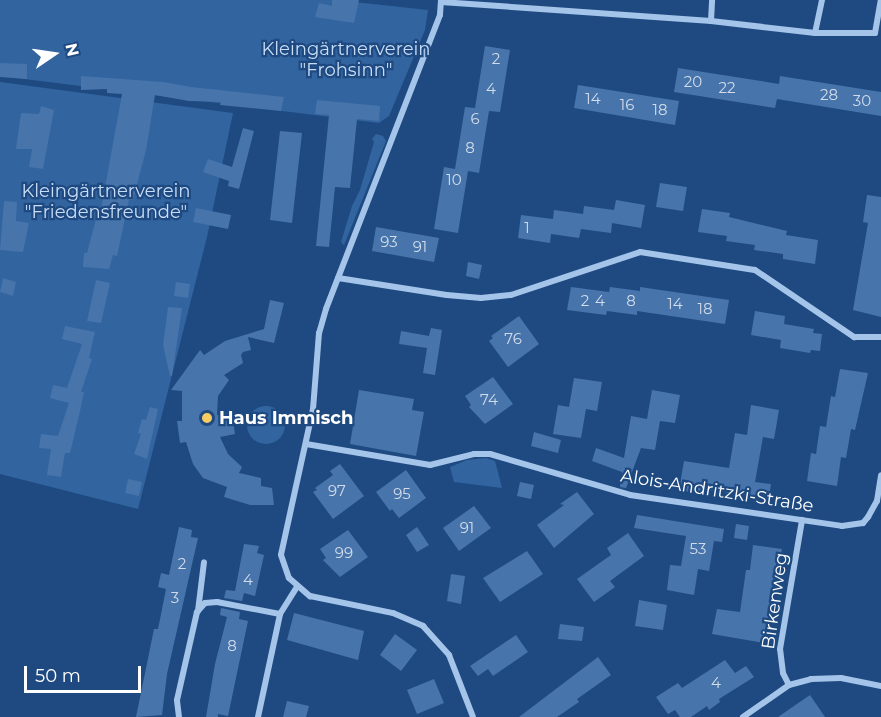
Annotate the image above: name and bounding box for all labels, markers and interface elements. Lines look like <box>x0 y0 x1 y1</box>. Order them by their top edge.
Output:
north arrow <box>24 24 84 84</box>
park label: Kleingärtnerverein "Frohsinn" <box>261 39 431 82</box>
text: N <box>61 41 83 58</box>
house number: 2 <box>492 50 500 68</box>
house number: 20 <box>684 73 702 91</box>
house number: 22 <box>718 79 736 97</box>
house number: 4 <box>486 80 496 98</box>
house number: 28 <box>820 86 838 104</box>
house number: 14 <box>585 90 601 108</box>
house number: 30 <box>853 92 871 110</box>
house number: 16 <box>620 96 634 114</box>
house number: 18 <box>653 101 667 119</box>
house number: 6 <box>470 110 480 128</box>
house number: 8 <box>465 139 475 157</box>
house number: 10 <box>446 171 462 189</box>
park label: Kleingärtnerverein "Friedensfreunde" <box>21 181 191 224</box>
house number: 1 <box>524 219 530 237</box>
house number: 93 <box>380 233 398 251</box>
house number: 91 <box>413 238 427 256</box>
house number: 2 <box>581 292 589 310</box>
house number: 4 <box>595 292 605 310</box>
house number: 8 <box>626 292 636 310</box>
house number: 14 <box>667 295 683 313</box>
house number: 18 <box>698 300 712 318</box>
house number: 76 <box>504 330 522 348</box>
house number: 74 <box>480 391 498 409</box>
place label: Haus Immisch <box>219 407 353 429</box>
marker: Haus Immisch <box>200 411 214 425</box>
street label: Alois-Andritzki-Straße <box>619 465 815 517</box>
house number: 97 <box>328 482 346 500</box>
house number: 95 <box>393 485 411 503</box>
house number: 91 <box>460 519 474 537</box>
house number: 53 <box>690 540 706 558</box>
house number: 99 <box>335 544 353 562</box>
street label: Birkenweg <box>758 551 792 651</box>
house number: 2 <box>178 555 186 573</box>
house number: 4 <box>243 571 253 589</box>
house number: 3 <box>171 589 179 607</box>
house number: 8 <box>227 637 237 655</box>
scale bar <box>27 654 144 692</box>
text: 50 m <box>35 665 81 687</box>
house number: 4 <box>711 674 721 692</box>

